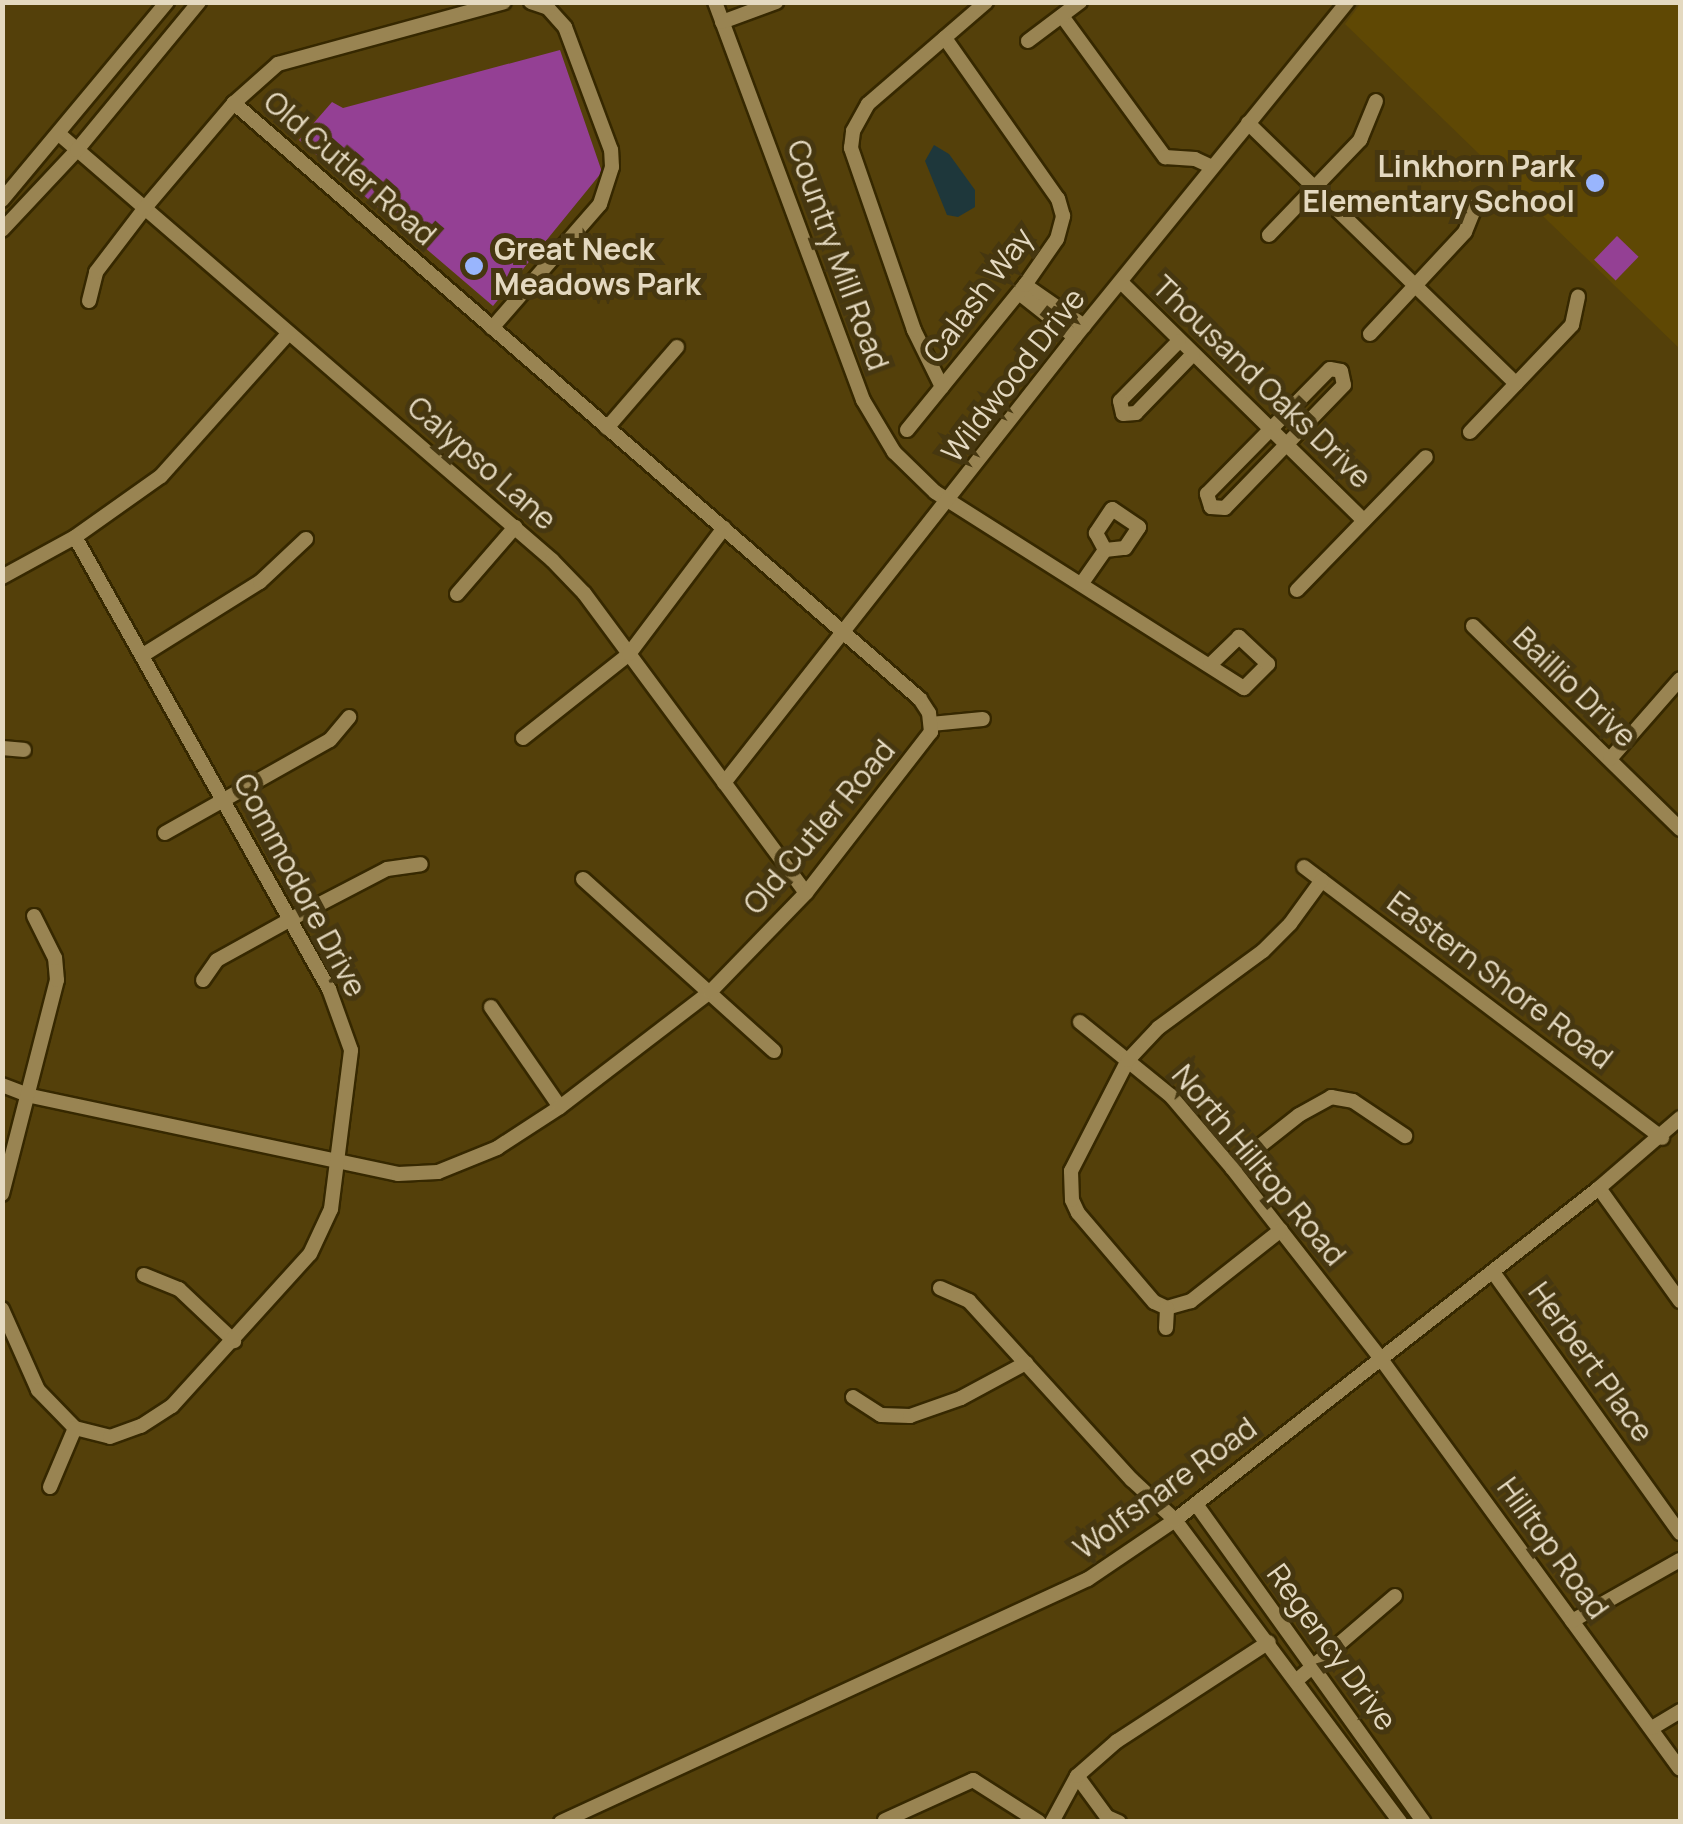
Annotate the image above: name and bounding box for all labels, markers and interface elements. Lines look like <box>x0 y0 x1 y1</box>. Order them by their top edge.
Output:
street label: Old Cutler Road <box>257 83 443 253</box>
street label: Country Mill Road <box>780 135 896 375</box>
place label: Linkhorn Park Elementary School <box>1303 148 1575 218</box>
marker: Linkhorn Park Elementary School <box>1584 172 1606 194</box>
street label: Calash Way <box>916 220 1040 370</box>
place label: Great Neck Meadows Park <box>494 231 701 302</box>
marker: Great Neck Meadows Park <box>463 255 485 277</box>
street label: Thousand Oaks Drive <box>1145 268 1379 496</box>
street label: Wildwood Drive <box>934 281 1092 469</box>
street label: Calypso Lane <box>400 389 564 537</box>
street label: Baillio Drive <box>1506 620 1644 754</box>
street label: Old Cutler Road <box>736 733 902 921</box>
street label: Commodore Drive <box>226 767 374 1003</box>
street label: Eastern Shore Road <box>1380 884 1620 1076</box>
street label: North Hilltop Road <box>1165 1057 1353 1273</box>
street label: Herbert Place <box>1521 1275 1661 1449</box>
street label: Wolfsnare Road <box>1067 1410 1263 1566</box>
street label: Hilltop Road <box>1490 1470 1616 1626</box>
street label: Regency Drive <box>1260 1557 1404 1737</box>

